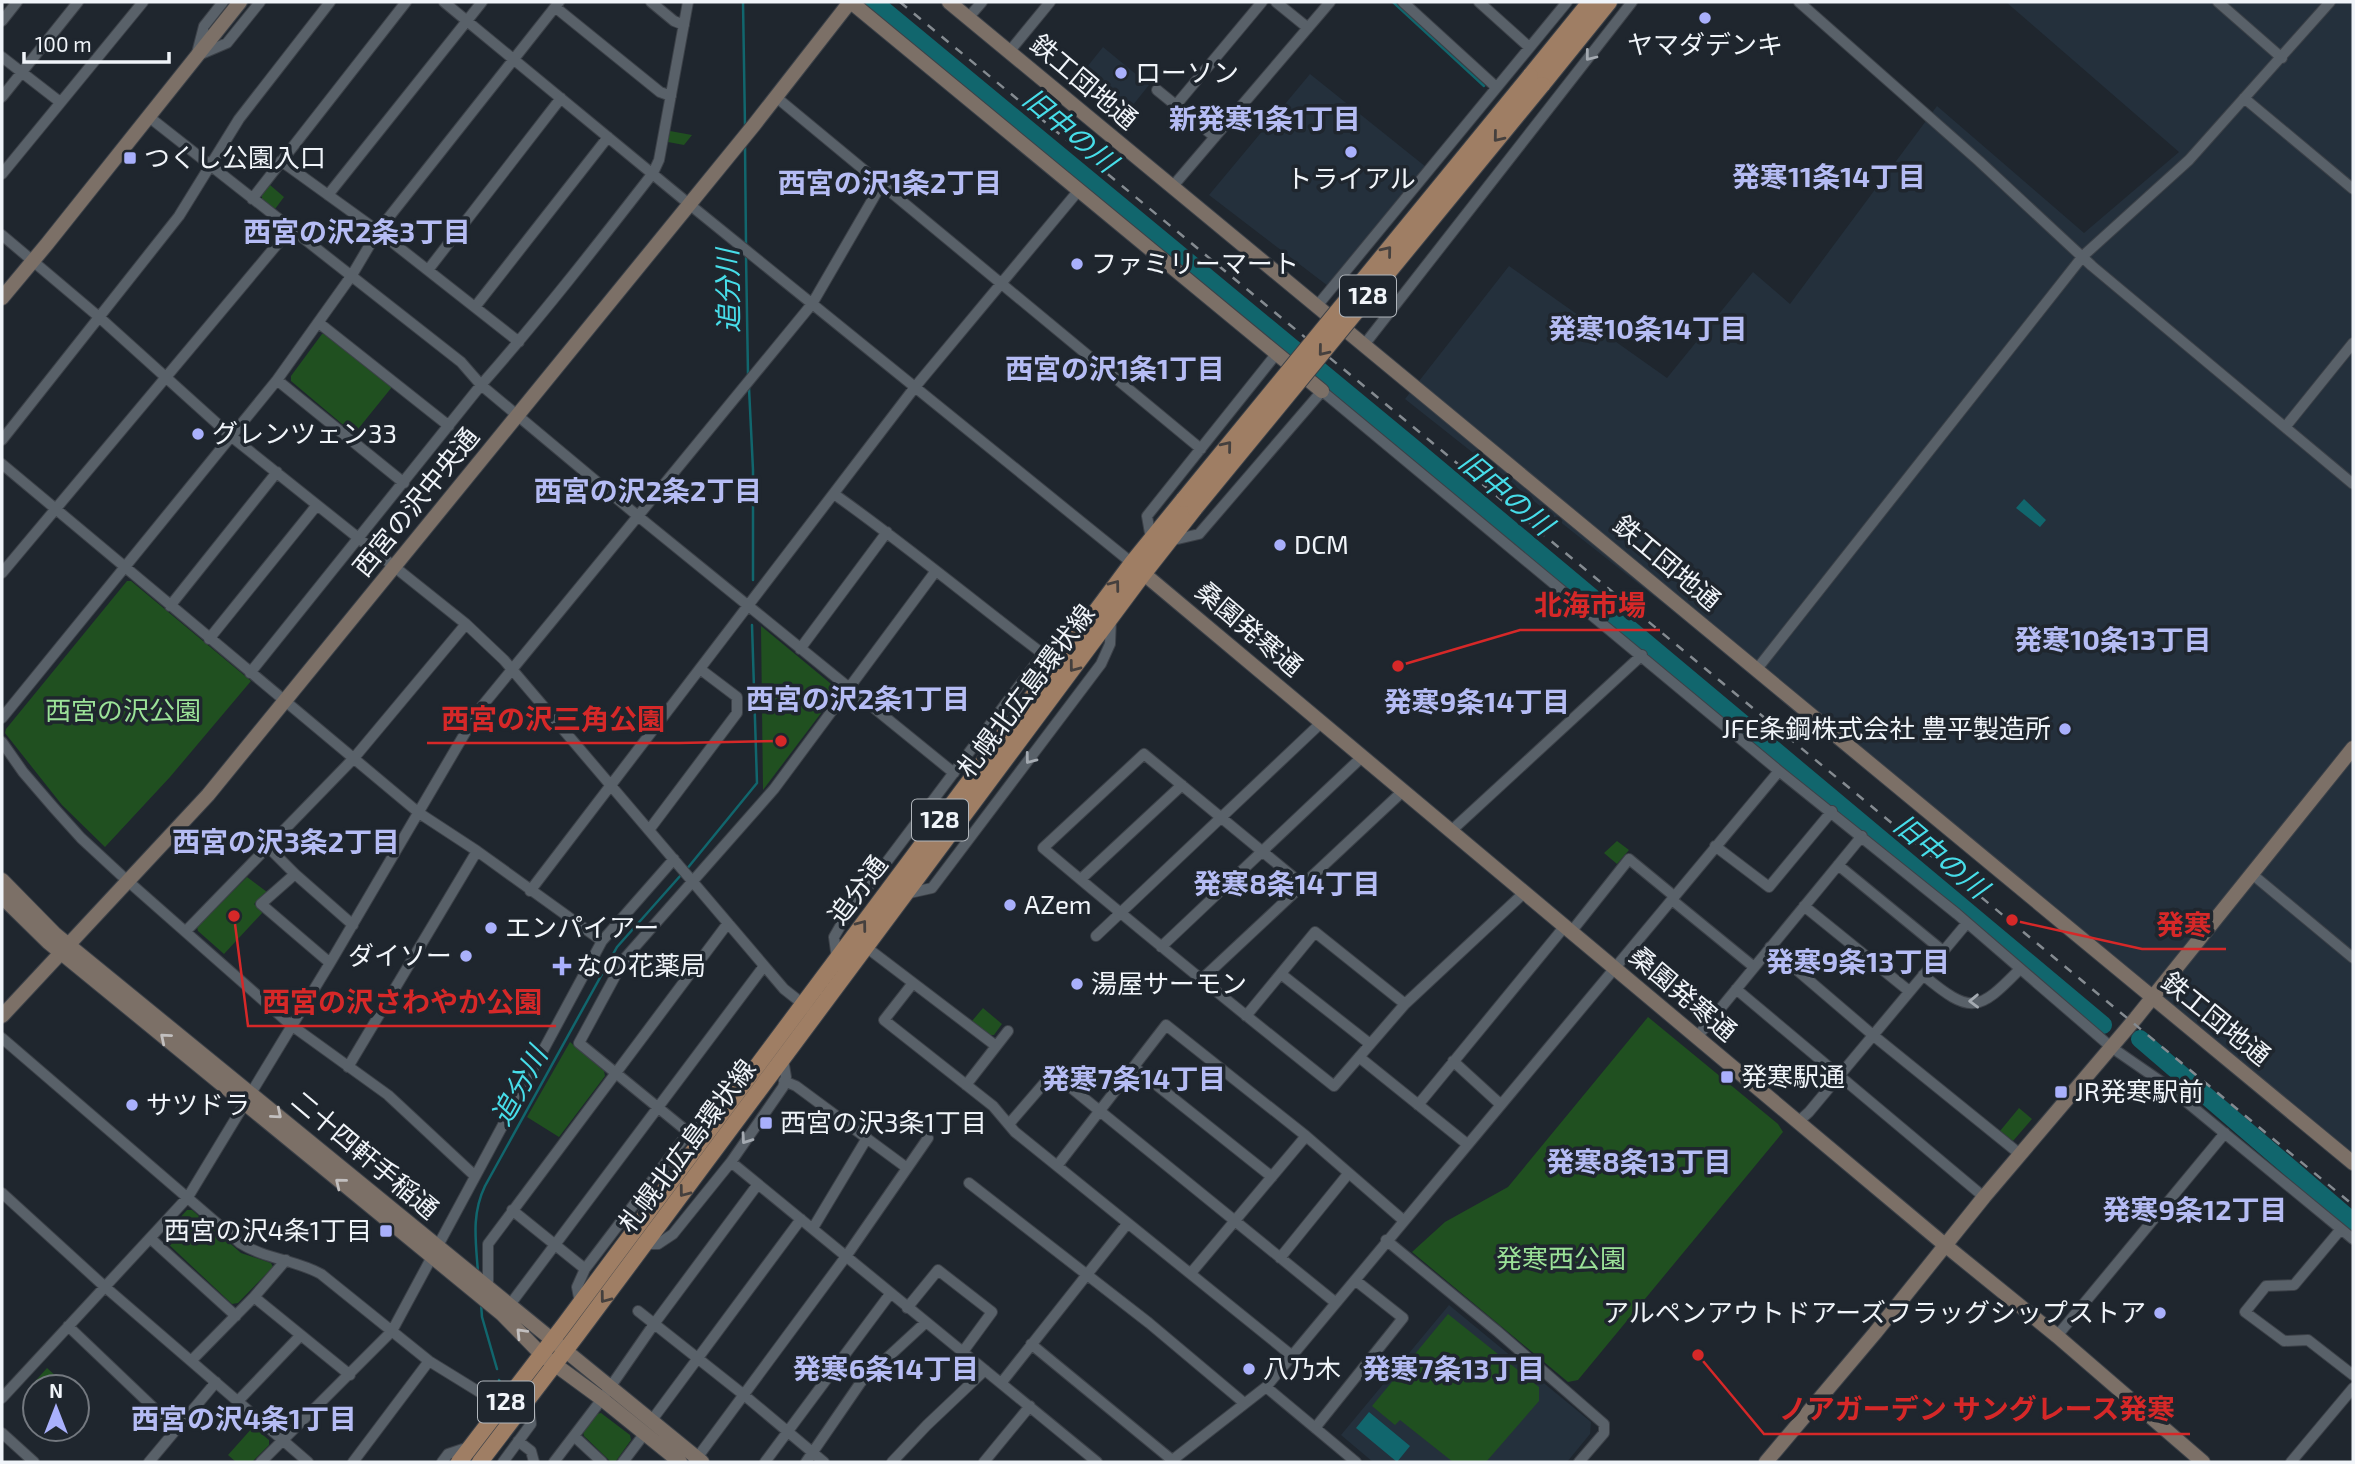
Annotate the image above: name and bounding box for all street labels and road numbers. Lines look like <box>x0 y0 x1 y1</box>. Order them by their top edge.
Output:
street label: 鉄工団地通 <box>1025 27 1145 135</box>
road number: 128 <box>1340 276 1396 316</box>
street label: 西宮の沢中央通 <box>346 421 484 582</box>
street label: 鉄工団地通 <box>1608 508 1728 616</box>
street label: 桑園発寒通 <box>1190 574 1310 682</box>
street label: 札幌北広島環状線 <box>950 598 1100 782</box>
road number: 128 <box>912 800 968 840</box>
street label: 追分通 <box>821 849 893 930</box>
street label: 桑園発寒通 <box>1624 939 1744 1047</box>
street label: 鉄工団地通 <box>2157 965 2277 1071</box>
street label: 札幌北広島環状線 <box>611 1053 761 1237</box>
street label: 二十四軒手稲通 <box>286 1083 446 1224</box>
road number: 128 <box>478 1382 534 1422</box>

